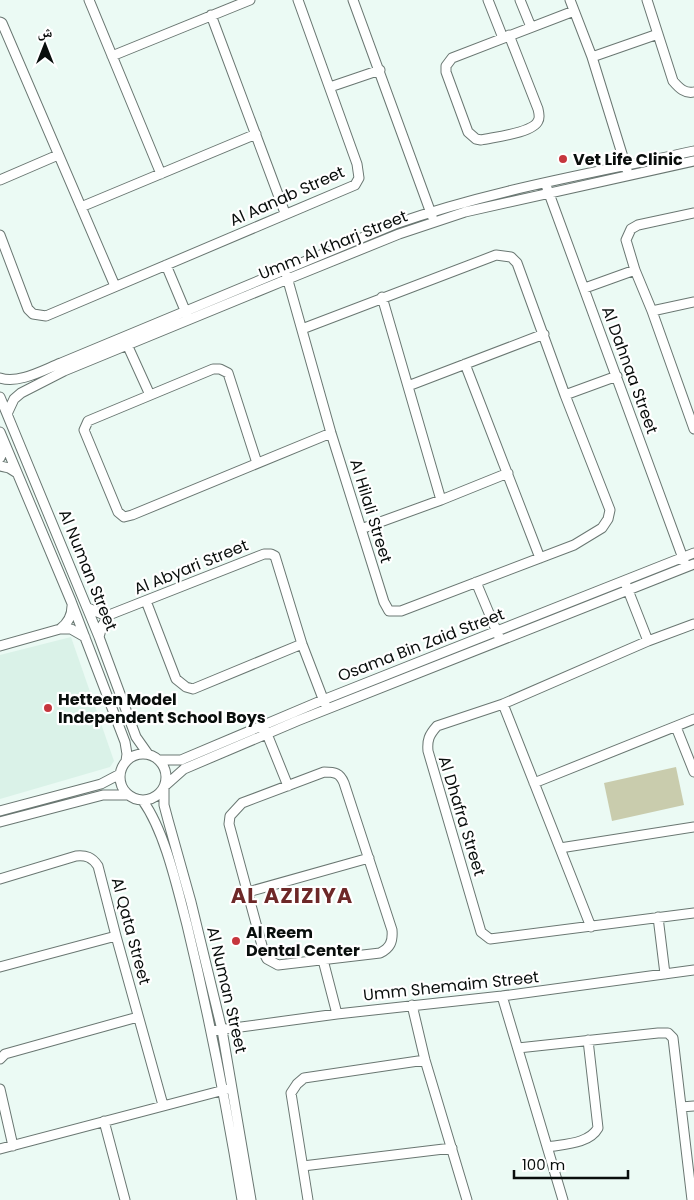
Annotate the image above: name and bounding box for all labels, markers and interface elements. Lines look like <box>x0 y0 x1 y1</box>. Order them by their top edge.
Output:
north arrow <box>20 20 70 70</box>
text: ش <box>38 22 53 42</box>
place label: Vet Life Clinic <box>573 148 683 171</box>
marker: Vet Life Clinic <box>557 153 569 165</box>
street label: Al Aanab Street <box>226 160 348 232</box>
street label: Umm Al Kharj Street <box>255 205 411 285</box>
street label: Al Dahnaa Street <box>596 303 664 437</box>
street label: Al Hilali Street <box>344 456 398 566</box>
street label: Al Numan Street <box>53 506 123 634</box>
street label: Al Abyari Street <box>130 534 252 600</box>
street label: Osama Bin Zaid Street <box>334 603 508 687</box>
place label: Hetteen Model Independent School Boys <box>58 688 266 729</box>
marker: Hetteen Model Independent School Boys <box>42 702 54 714</box>
street label: Al Dhafra Street <box>433 753 491 879</box>
street label: Al Qata Street <box>106 875 156 987</box>
district label: AL AZIZIYA <box>231 881 353 910</box>
place label: Al Reem Dental Center <box>246 921 360 962</box>
street label: Al Numan Street <box>201 924 253 1056</box>
marker: Al Reem Dental Center <box>230 935 242 947</box>
street label: Umm Shemaim Street <box>362 965 540 1007</box>
scale bar <box>514 1148 628 1180</box>
text: 100 m <box>522 1154 565 1175</box>

